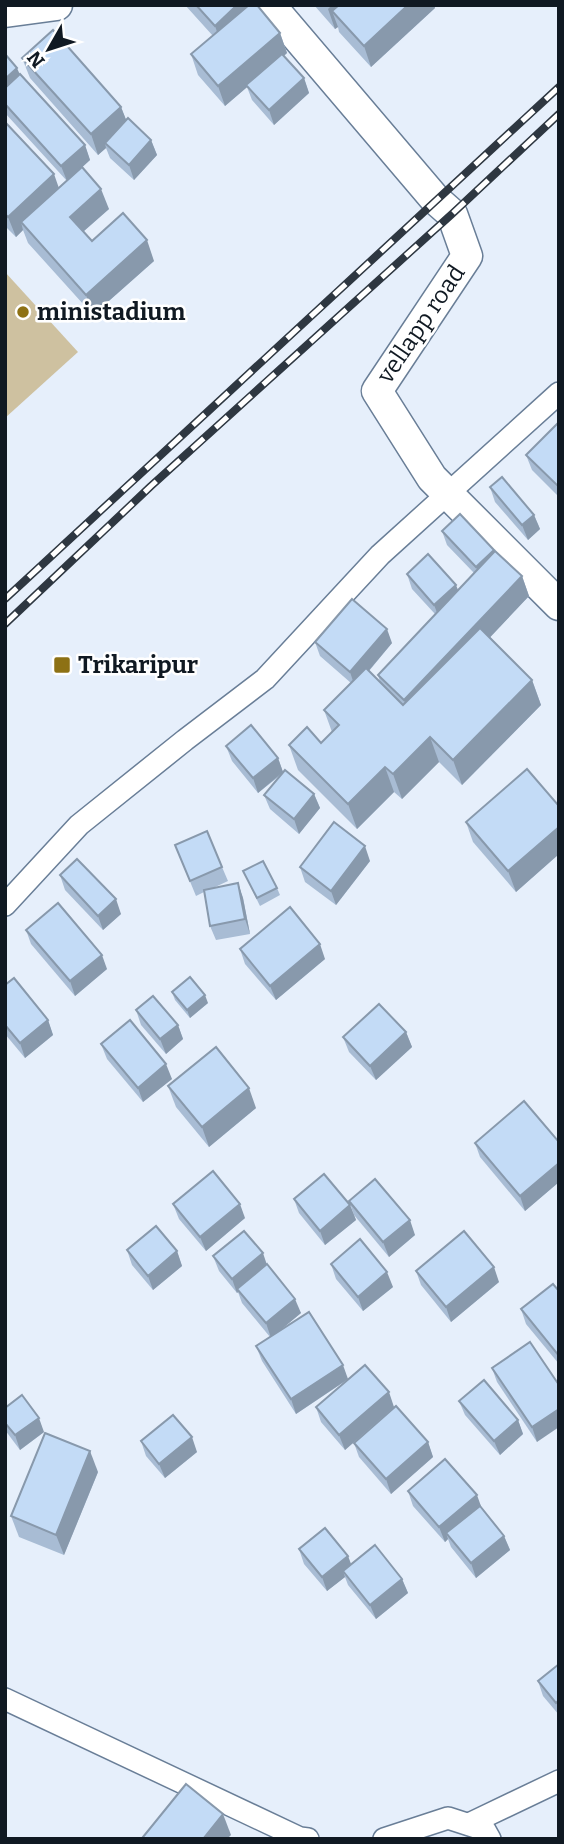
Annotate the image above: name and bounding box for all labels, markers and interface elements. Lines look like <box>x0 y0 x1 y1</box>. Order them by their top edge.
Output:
north arrow <box>14 14 84 84</box>
text: N <box>22 46 50 72</box>
street label: vellapp road <box>371 260 471 389</box>
place label: ministadium <box>37 298 185 326</box>
marker: ministadium <box>15 304 31 320</box>
place label: Trikaripur <box>78 651 198 679</box>
marker: Trikaripur <box>52 655 72 675</box>

